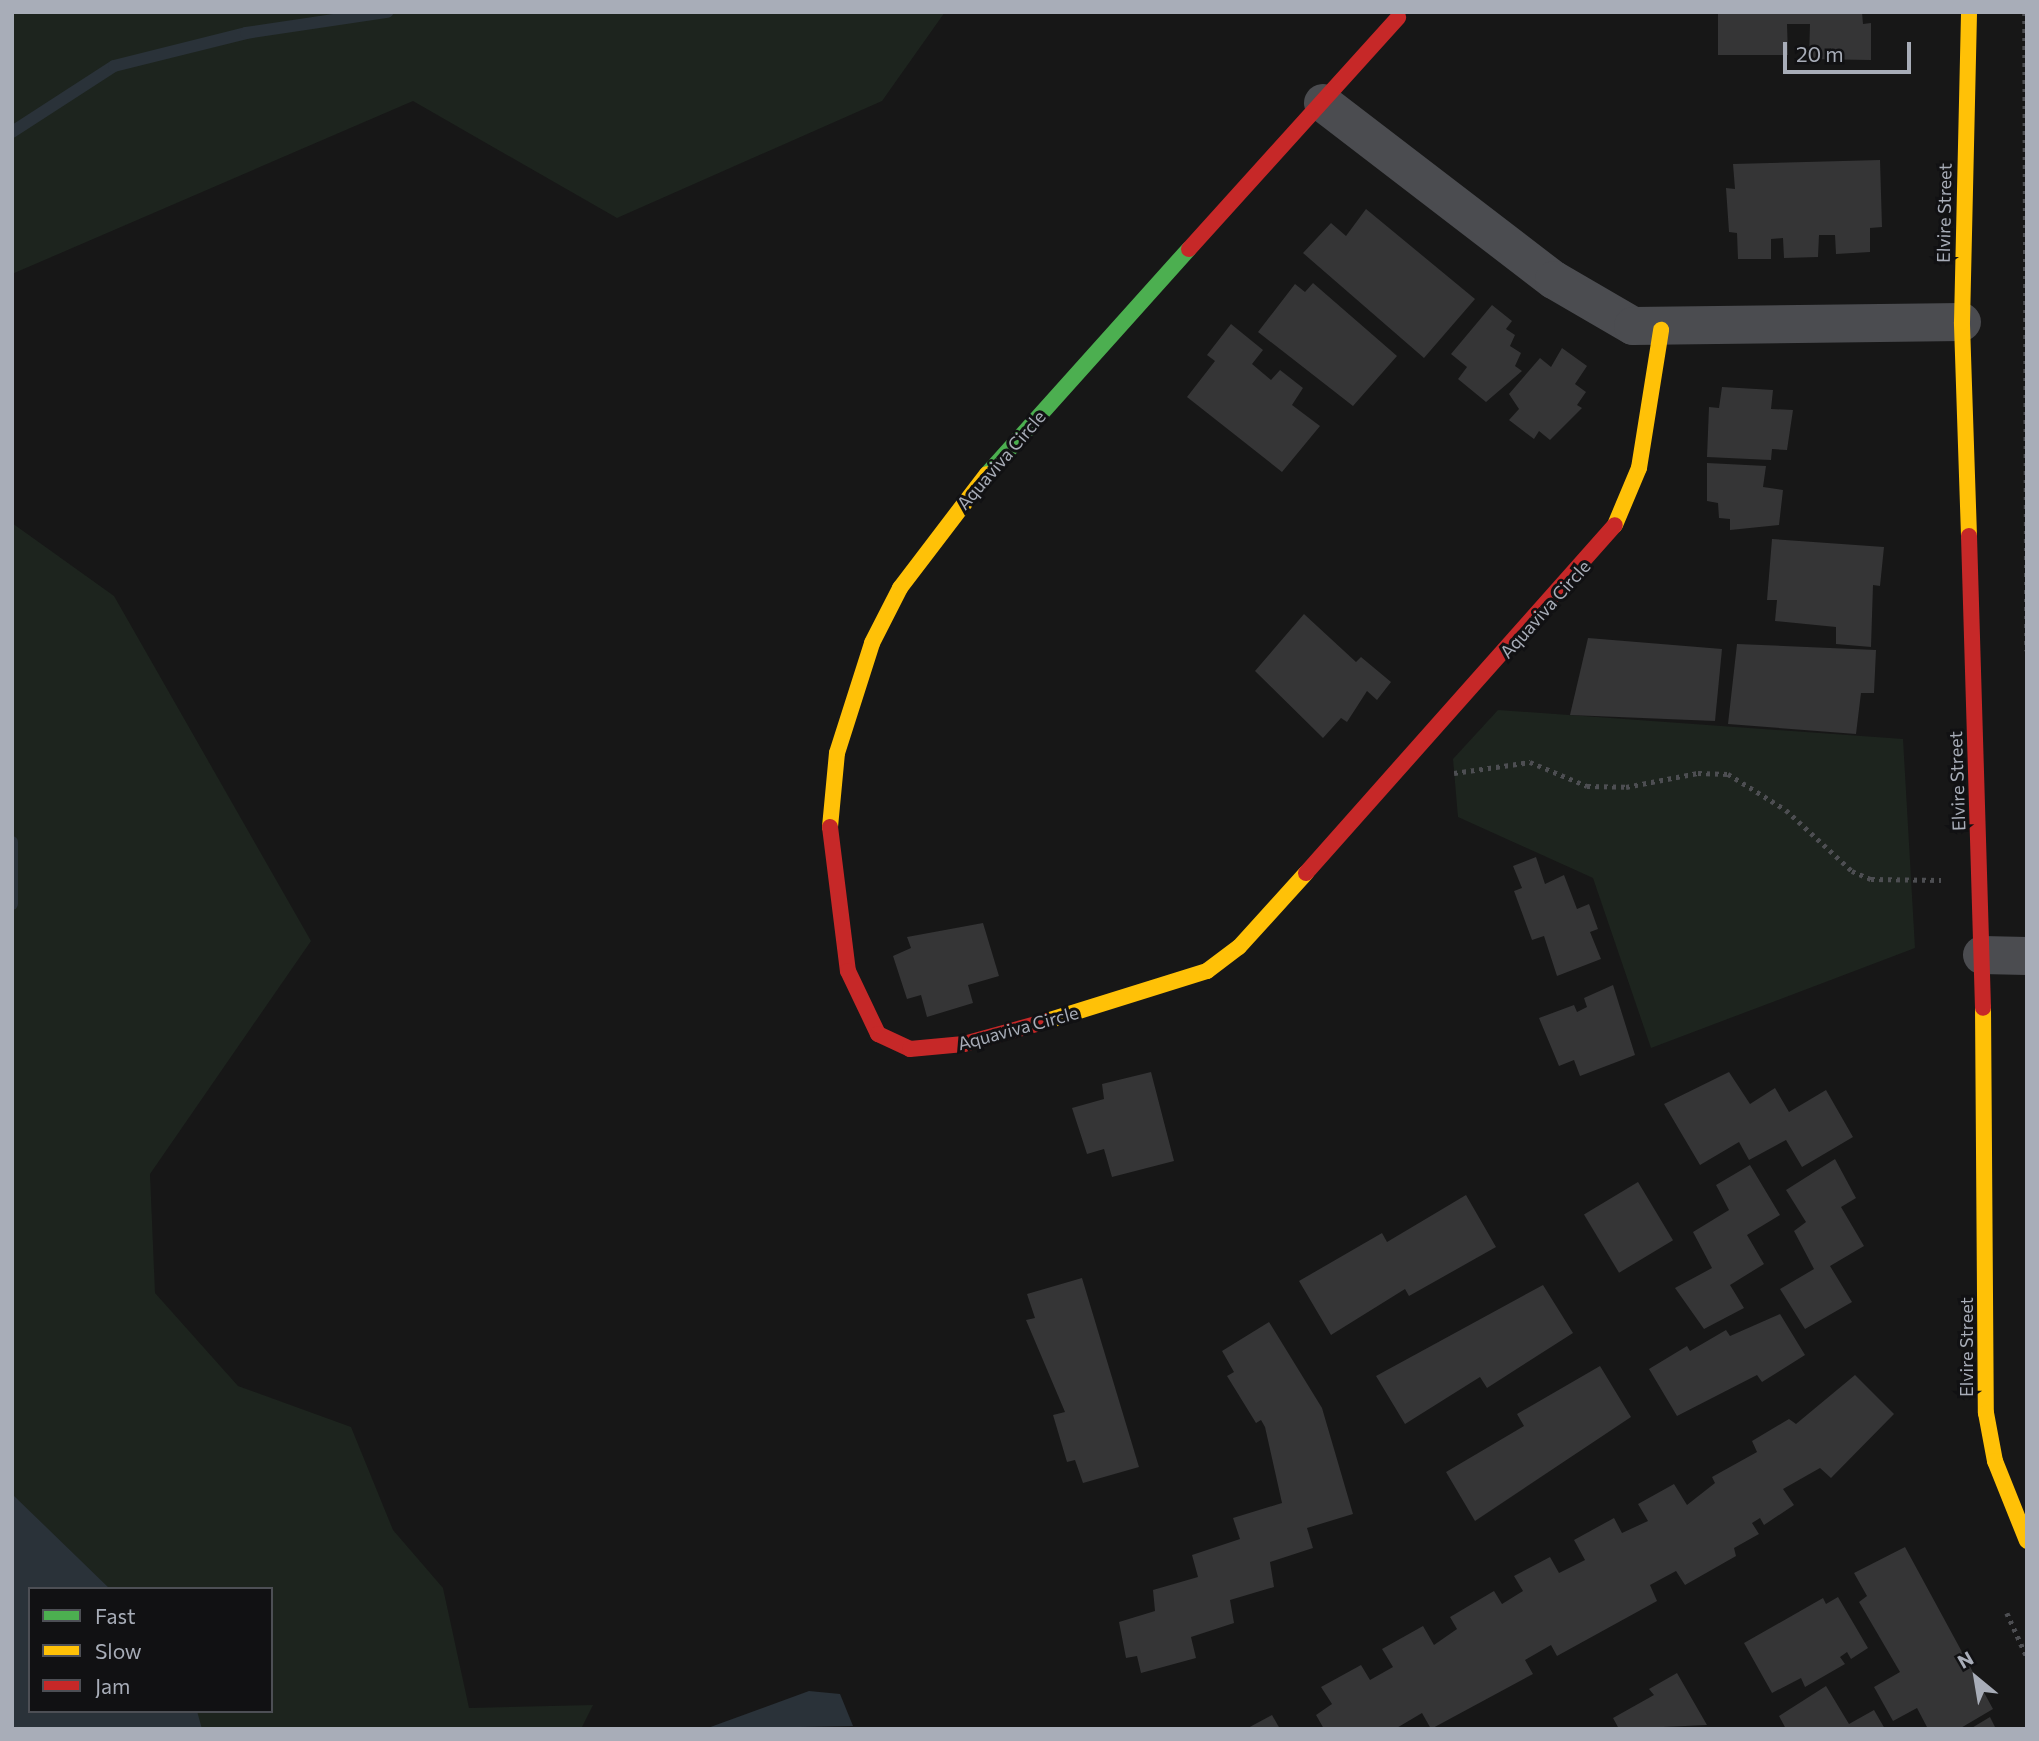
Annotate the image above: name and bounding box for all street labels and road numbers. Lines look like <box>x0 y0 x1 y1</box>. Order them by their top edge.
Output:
street label: Elvire Street <box>1932 163 1956 263</box>
street label: Aquaviva Circle <box>952 406 1050 514</box>
street label: Aquaviva Circle <box>1495 556 1595 662</box>
street label: Elvire Street <box>1944 731 1970 831</box>
street label: Aquaviva Circle <box>955 1001 1081 1055</box>
street label: Elvire Street <box>1955 1297 1977 1397</box>

